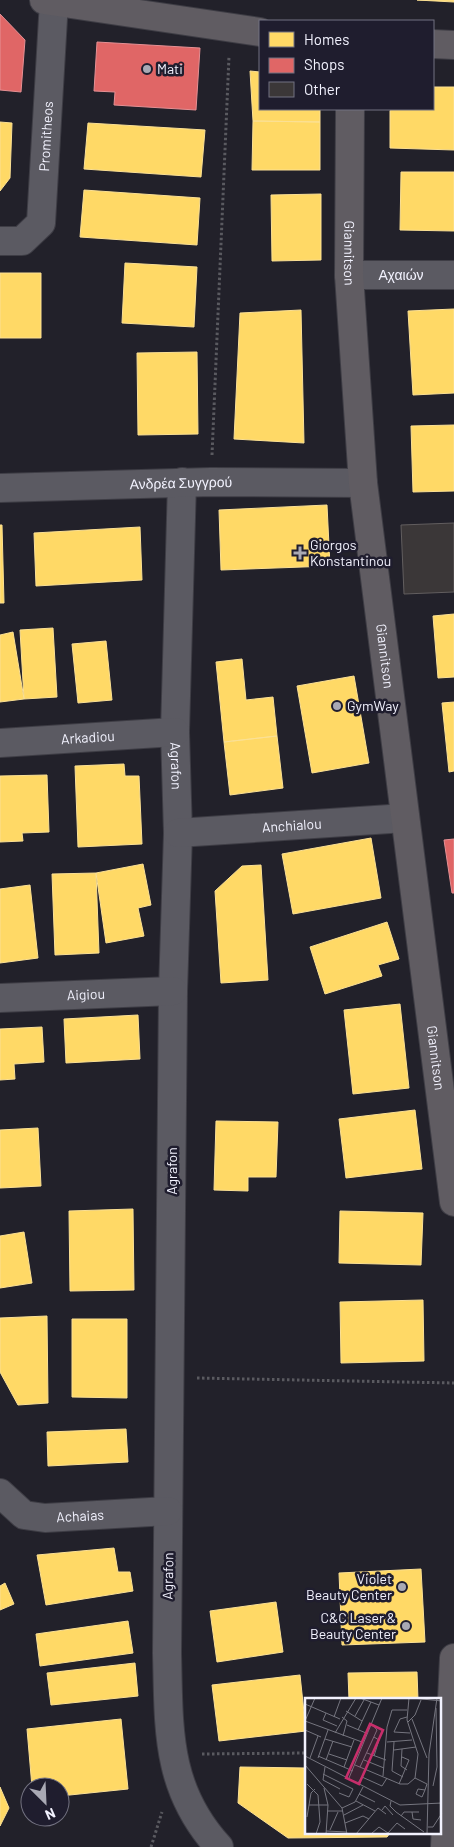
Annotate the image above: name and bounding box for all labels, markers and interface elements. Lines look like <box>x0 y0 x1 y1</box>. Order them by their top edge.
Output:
legend <box>259 20 434 110</box>
text: Homes <box>304 30 349 48</box>
text: Shops <box>304 55 344 73</box>
place label: Mati <box>157 60 183 77</box>
marker: Mati <box>141 63 153 75</box>
text: Other <box>304 80 341 98</box>
street label: Promitheos <box>35 100 56 172</box>
street label: Giannitson <box>341 220 359 286</box>
street label: Αχαιών <box>378 266 424 283</box>
street label: Ανδρέα Συγγρού <box>129 473 232 492</box>
place label: Giorgos Konstantinou <box>310 536 391 569</box>
marker: Giorgos Konstantinou <box>294 547 306 559</box>
street label: Giannitson <box>373 623 398 689</box>
place label: GymWay <box>347 697 399 714</box>
marker: GymWay <box>331 700 343 712</box>
street label: Arkadiou <box>60 727 115 747</box>
street label: Agrafon <box>167 742 186 790</box>
street label: Anchialou <box>261 815 322 835</box>
street label: Aigiou <box>66 985 105 1003</box>
street label: Giannitson <box>424 1025 449 1091</box>
street label: Agrafon <box>163 1147 180 1195</box>
street label: Achaias <box>56 1506 105 1525</box>
street label: Agrafon <box>159 1552 176 1600</box>
place label: Violet Beauty Center <box>306 1570 392 1603</box>
marker: Violet Beauty Center <box>396 1581 408 1593</box>
place label: C&C Laser & Beauty Center <box>310 1609 396 1642</box>
marker: C&C Laser & Beauty Center <box>400 1620 412 1632</box>
inset map <box>305 1698 442 1834</box>
north arrow <box>20 1777 70 1827</box>
text: N <box>43 1805 58 1824</box>

